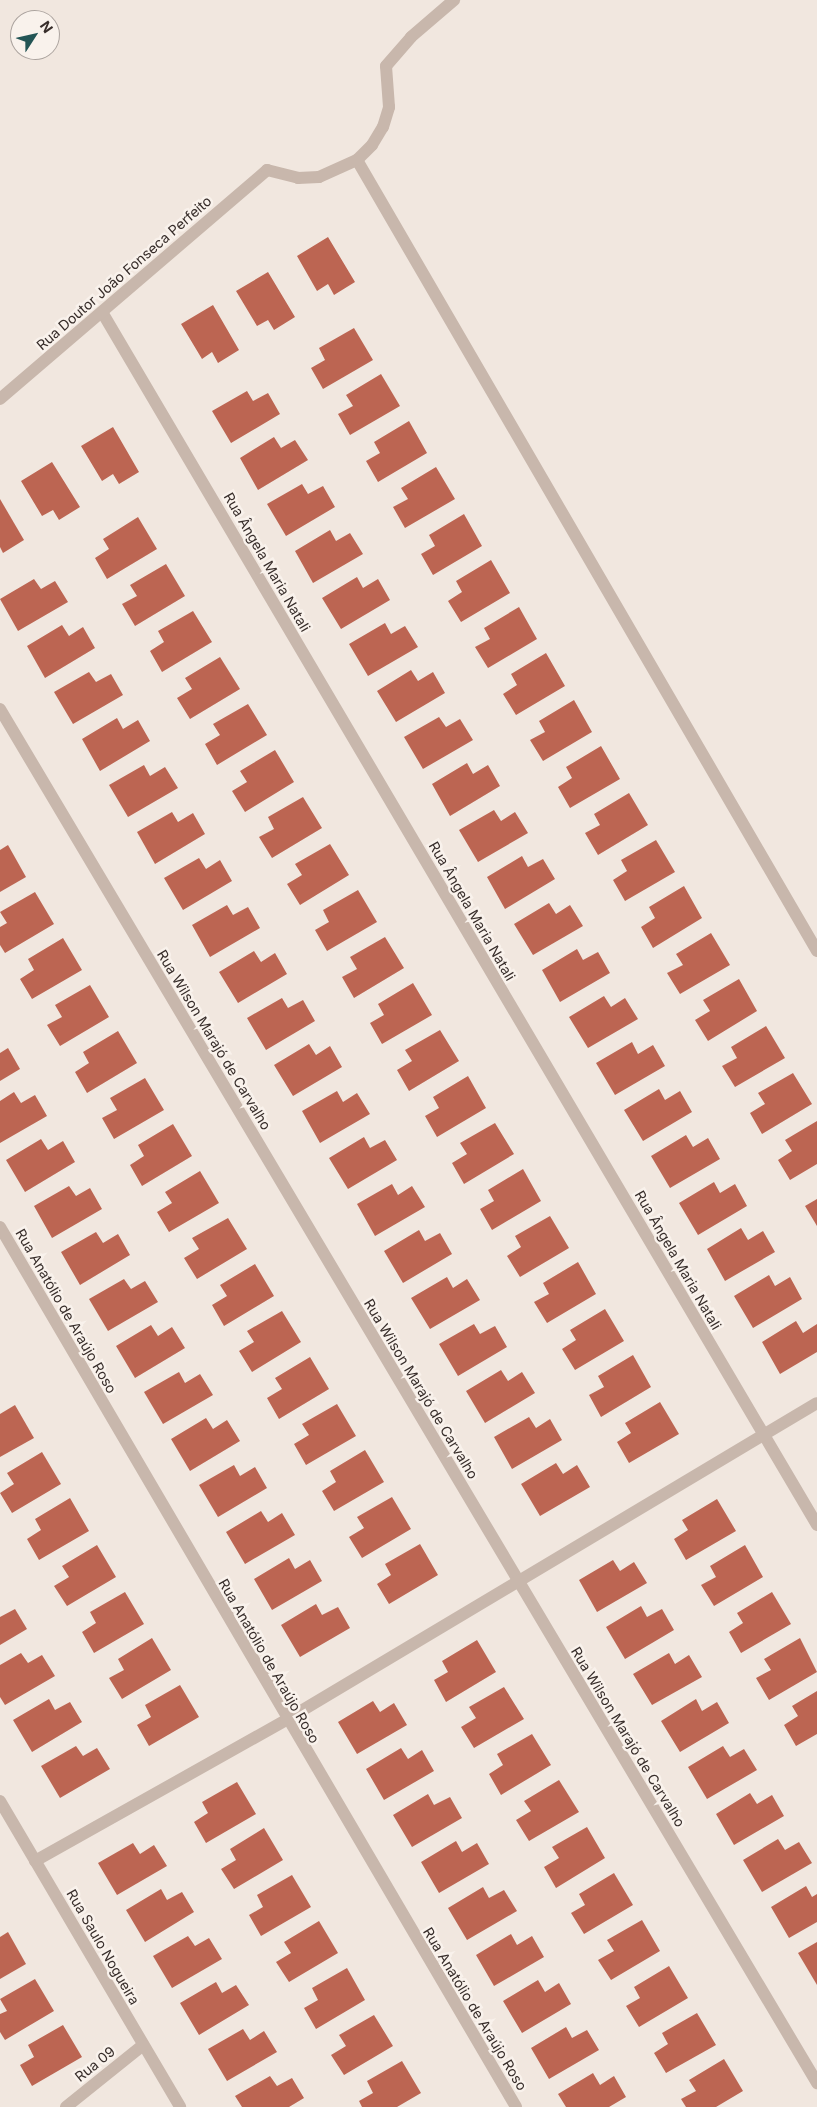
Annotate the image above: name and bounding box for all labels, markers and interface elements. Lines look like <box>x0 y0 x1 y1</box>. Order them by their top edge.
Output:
north arrow <box>10 10 60 60</box>
text: N <box>37 17 57 36</box>
street label: Rua Doutor João Fonseca Perfeito <box>33 192 215 354</box>
street label: Rua Ângela Maria Natali <box>220 489 314 635</box>
street label: Rua Ângela Maria Natali <box>425 838 519 984</box>
street label: Rua Wilson Marajó de Carvalho <box>153 947 275 1133</box>
street label: Rua Ângela Maria Natali <box>631 1187 725 1333</box>
street label: Rua Anatólio de Araújo Roso <box>12 1226 120 1396</box>
street label: Rua Wilson Marajó de Carvalho <box>360 1296 482 1482</box>
street label: Rua Anatólio de Araújo Roso <box>215 1576 323 1746</box>
street label: Rua Wilson Marajó de Carvalho <box>567 1644 689 1830</box>
street label: Rua Saulo Nogueira <box>63 1886 143 2008</box>
street label: Rua Anatólio de Araújo Roso <box>420 1924 530 2094</box>
street label: Rua 09 <box>72 2043 118 2085</box>

